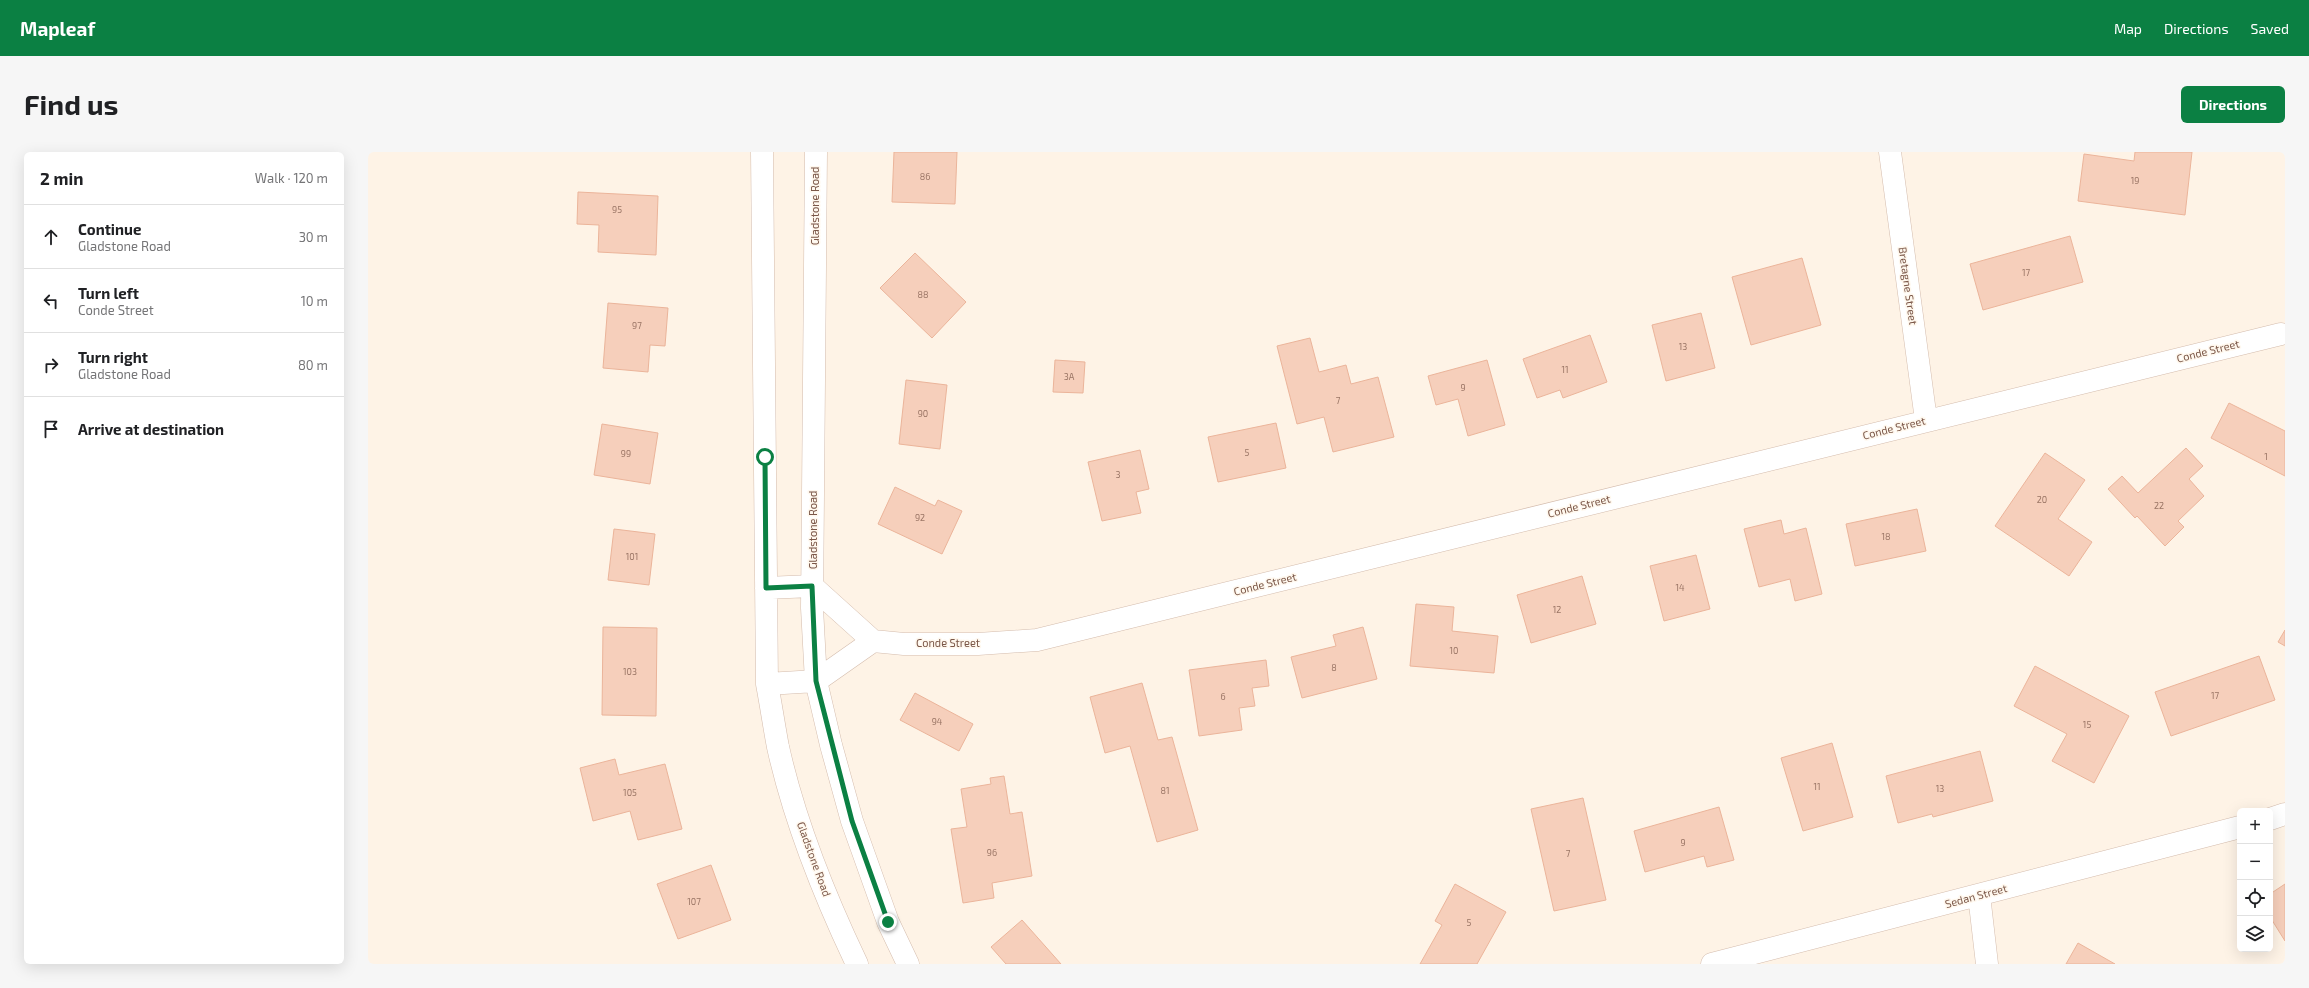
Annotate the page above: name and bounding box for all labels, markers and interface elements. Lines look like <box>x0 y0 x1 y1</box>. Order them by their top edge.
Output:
text: Mapleaf <box>20 17 95 40</box>
text: Map <box>2114 20 2142 37</box>
text: Directions <box>2164 20 2229 37</box>
text: Saved <box>2251 20 2289 37</box>
button: Directions <box>2181 86 2285 123</box>
text: Find us <box>24 87 118 121</box>
street label: Gladstone Road <box>808 167 821 245</box>
text: 2 min <box>40 168 83 188</box>
text: Walk · 120 m <box>255 170 328 186</box>
house number: 86 <box>920 171 930 182</box>
house number: 19 <box>2131 175 2139 186</box>
house number: 95 <box>612 204 622 215</box>
text: Continue <box>78 220 141 238</box>
icon: ahead <box>40 226 62 248</box>
text: 30 m <box>299 229 328 245</box>
text: Gladstone Road <box>78 238 171 254</box>
street label: Bretagne Street <box>1897 246 1920 326</box>
house number: 17 <box>2022 267 2030 278</box>
text: Turn left <box>78 284 139 302</box>
house number: 88 <box>918 289 928 300</box>
icon: left <box>40 290 62 312</box>
text: 10 m <box>301 293 328 309</box>
text: Conde Street <box>78 302 154 318</box>
house number: 97 <box>632 320 642 331</box>
street label: Conde Street <box>2175 336 2241 365</box>
house number: 13 <box>1679 341 1687 352</box>
text: Turn right <box>78 348 148 366</box>
icon: right <box>40 354 62 376</box>
text: 80 m <box>298 357 328 373</box>
house number: 11 <box>1561 364 1569 375</box>
text: Gladstone Road <box>78 366 171 382</box>
house number: 3A <box>1064 371 1075 382</box>
house number: 9 <box>1460 382 1466 393</box>
house number: 7 <box>1336 395 1341 406</box>
house number: 90 <box>918 408 928 419</box>
street label: Conde Street <box>1861 413 1927 442</box>
icon: arrive <box>40 418 62 440</box>
text: Arrive at destination <box>78 420 224 438</box>
house number: 5 <box>1245 447 1250 458</box>
house number: 99 <box>621 448 631 459</box>
route start <box>756 448 774 466</box>
house number: 1 <box>2264 451 2268 462</box>
house number: 3 <box>1115 469 1121 480</box>
street label: Gladstone Road <box>806 491 819 569</box>
street label: Conde Street <box>1546 491 1612 520</box>
house number: 20 <box>2037 494 2047 505</box>
house number: 22 <box>2154 500 2164 511</box>
house number: 92 <box>915 512 925 523</box>
house number: 18 <box>1881 531 1891 542</box>
house number: 101 <box>626 551 638 562</box>
street label: Conde Street <box>1232 569 1298 598</box>
house number: 14 <box>1675 582 1685 593</box>
house number: 12 <box>1553 604 1561 615</box>
street label: Conde Street <box>916 636 980 649</box>
house number: 10 <box>1449 645 1459 656</box>
house number: 8 <box>1331 662 1337 673</box>
house number: 103 <box>623 666 637 677</box>
house number: 17 <box>2211 690 2219 701</box>
house number: 6 <box>1220 691 1226 702</box>
house number: 94 <box>932 716 943 727</box>
house number: 15 <box>2083 719 2091 730</box>
house number: 11 <box>1813 781 1821 792</box>
house number: 13 <box>1936 783 1944 794</box>
house number: 81 <box>1160 785 1170 796</box>
house number: 105 <box>623 787 637 798</box>
map controls <box>2237 808 2273 952</box>
button: + <box>2237 808 2273 844</box>
street label: Gladstone Road <box>795 820 834 898</box>
house number: 9 <box>1680 837 1686 848</box>
button: − <box>2237 844 2273 880</box>
house number: 96 <box>987 847 997 858</box>
house number: 7 <box>1566 848 1571 859</box>
button: locate <box>2237 880 2273 916</box>
street label: Sedan Street <box>1943 881 2008 910</box>
house number: 107 <box>687 896 701 907</box>
route end <box>879 913 897 931</box>
button: layers <box>2237 916 2273 952</box>
house number: 5 <box>1467 917 1472 928</box>

